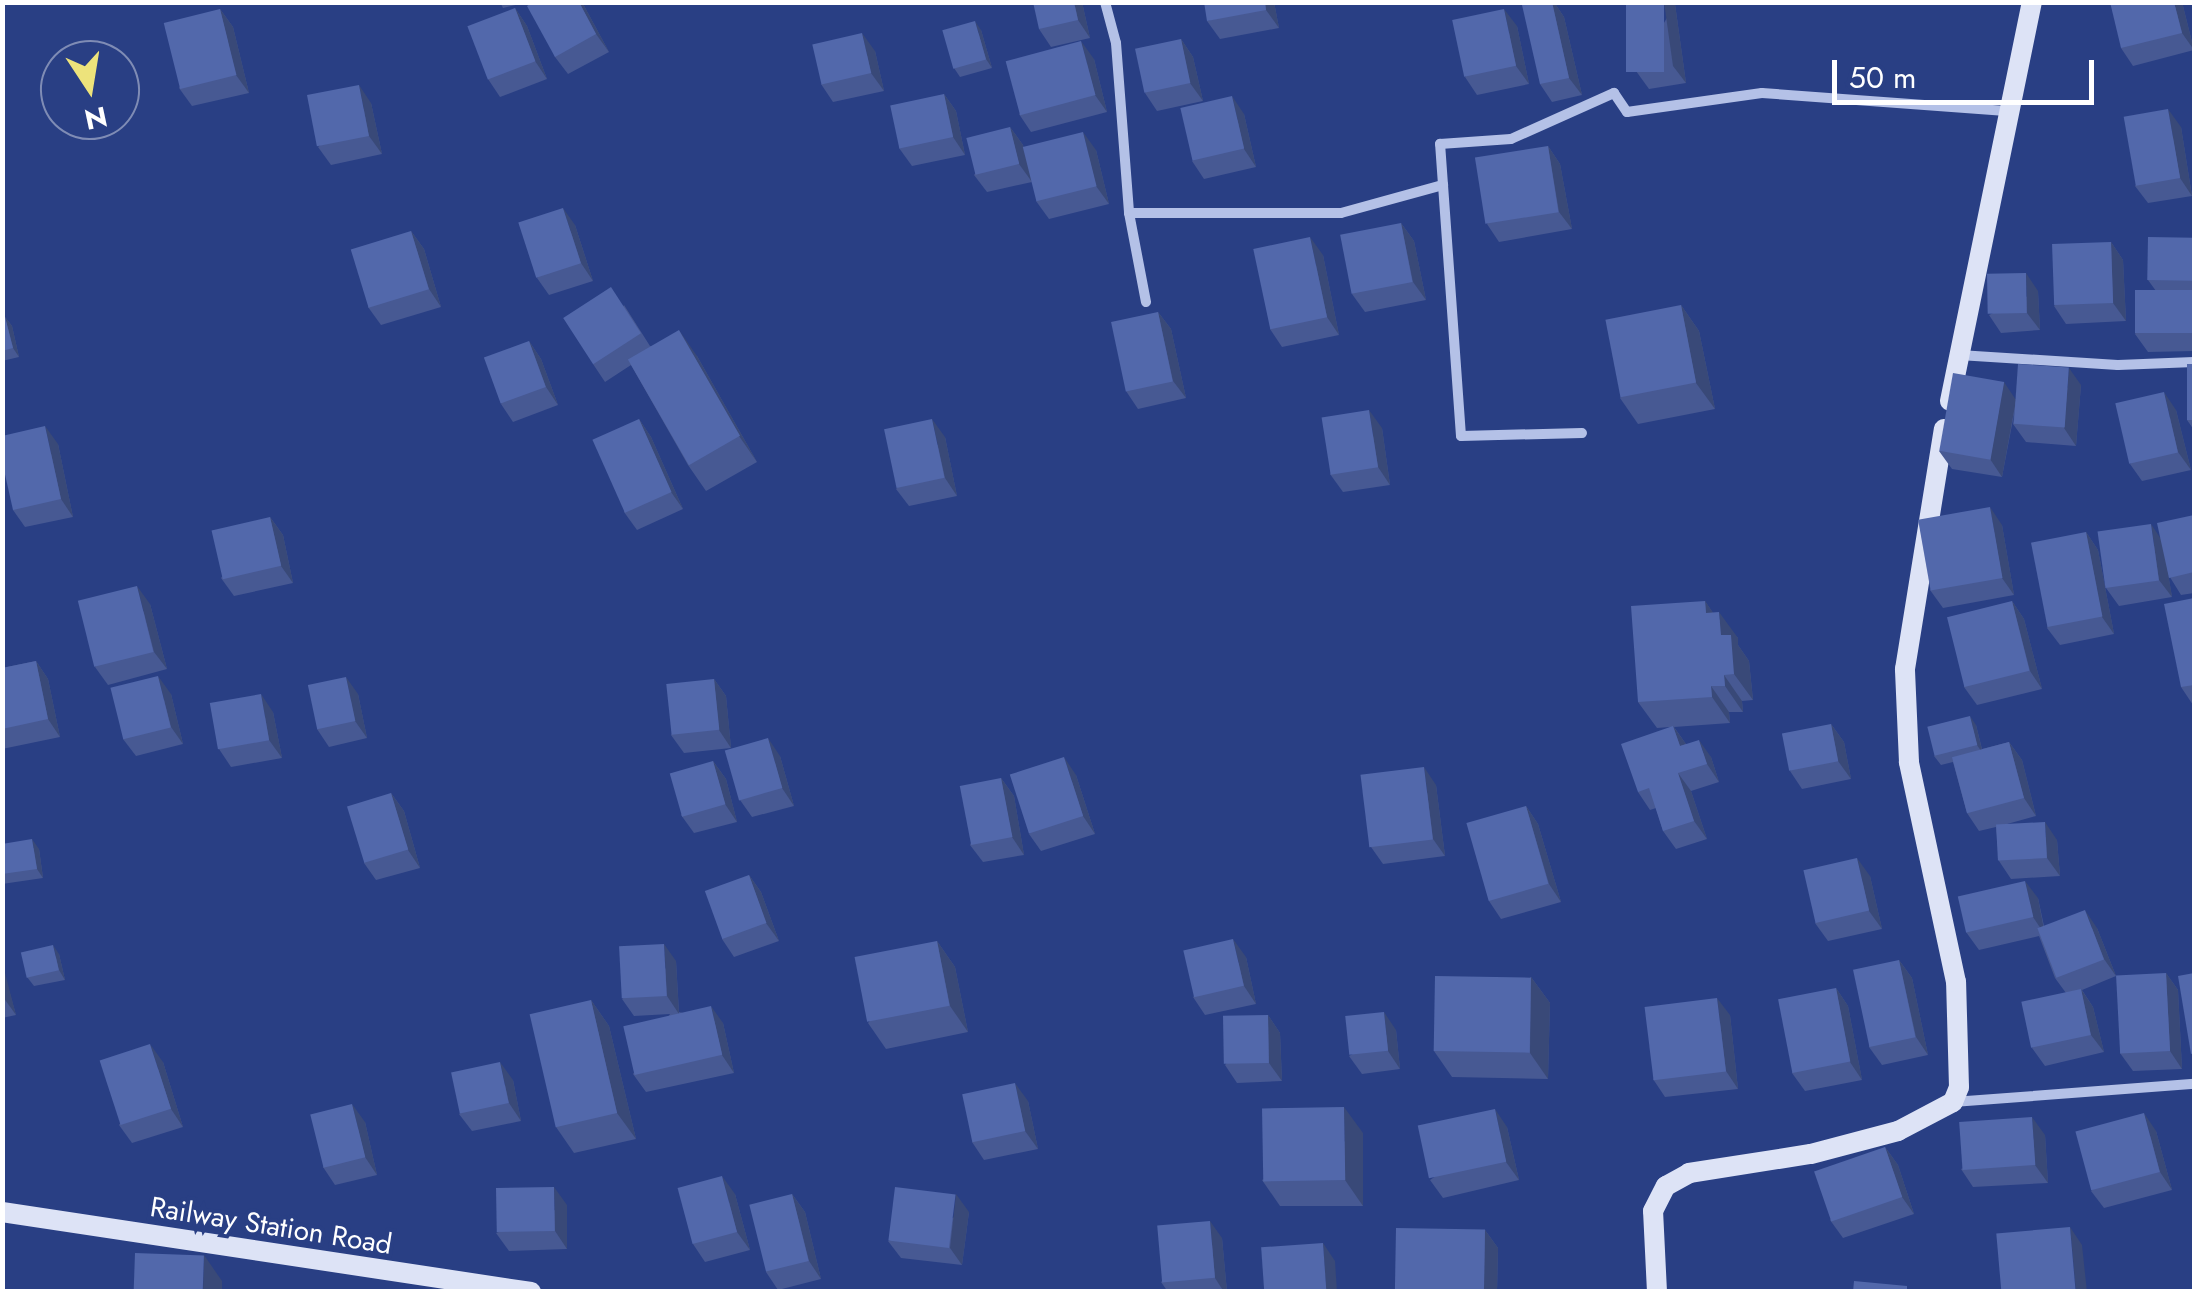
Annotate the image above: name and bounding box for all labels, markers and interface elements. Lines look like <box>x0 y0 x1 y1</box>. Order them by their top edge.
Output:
north arrow <box>40 40 140 140</box>
scale bar <box>1837 40 2100 102</box>
text: 50 m <box>1849 56 1916 99</box>
text: N <box>81 96 111 140</box>
street label: Railway Station Road <box>148 1190 394 1262</box>

